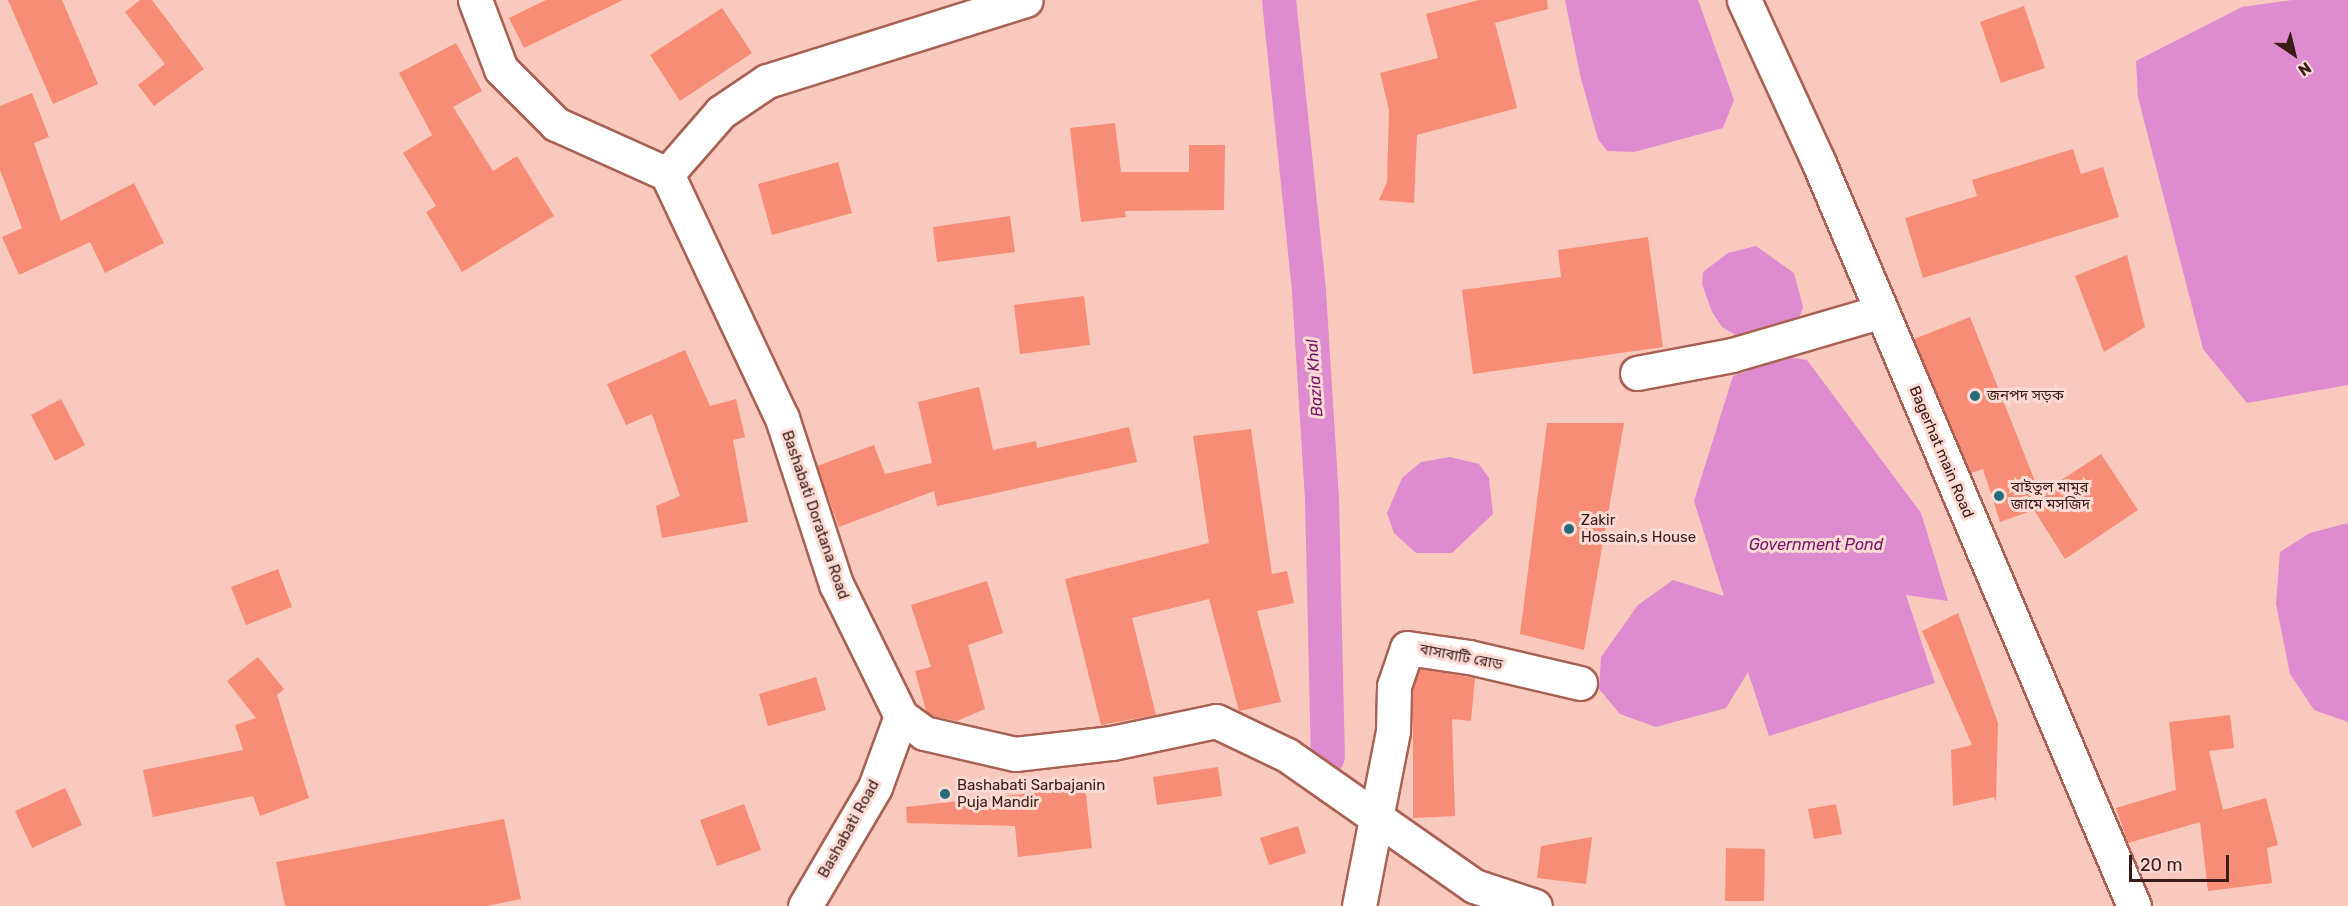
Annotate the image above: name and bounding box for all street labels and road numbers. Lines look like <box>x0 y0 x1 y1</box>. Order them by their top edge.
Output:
street label: Bagerhat main Road <box>1905 383 1977 521</box>
street label: Bashabati Doratana Road <box>778 428 852 602</box>
street label: বাসাবাটি রোড <box>1418 640 1504 674</box>
street label: Bashabati Road <box>815 777 883 881</box>

